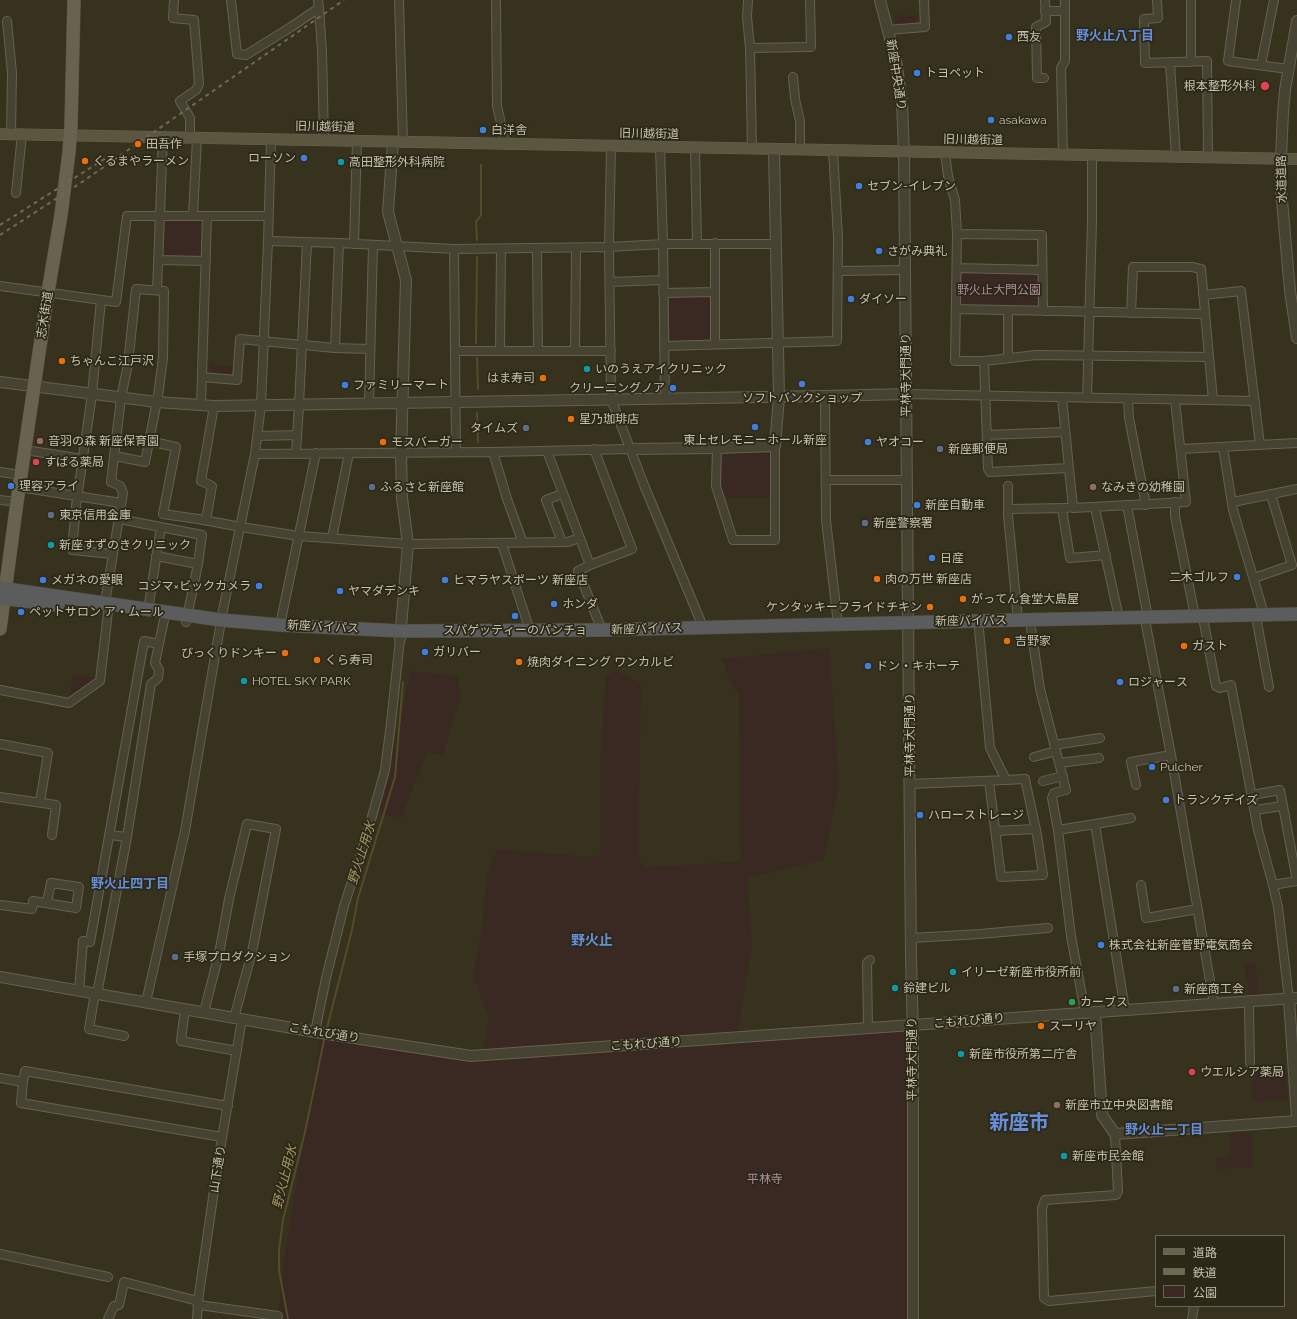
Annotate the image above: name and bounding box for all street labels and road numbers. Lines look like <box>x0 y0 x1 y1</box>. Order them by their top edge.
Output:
street label: 新座中央通り <box>883 38 909 112</box>
street label: 旧川越街道 <box>295 119 355 135</box>
street label: 旧川越街道 <box>619 126 679 142</box>
street label: 旧川越街道 <box>943 132 1003 148</box>
street label: 水道道路 <box>1274 155 1290 203</box>
street label: 志木街道 <box>34 290 56 340</box>
street label: 平林寺大門通り <box>899 333 913 417</box>
street label: 新座バイパス <box>935 613 1007 629</box>
street label: 新座バイパス <box>287 618 359 636</box>
street label: 新座バイパス <box>611 621 683 637</box>
street label: 平林寺大門通り <box>903 693 917 777</box>
street label: こもれび通り <box>933 1011 1005 1031</box>
street label: 平林寺大門通り <box>905 1017 919 1101</box>
street label: こもれび通り <box>287 1020 361 1046</box>
street label: こもれび通り <box>610 1034 682 1054</box>
street label: 山下通り <box>207 1144 229 1194</box>

